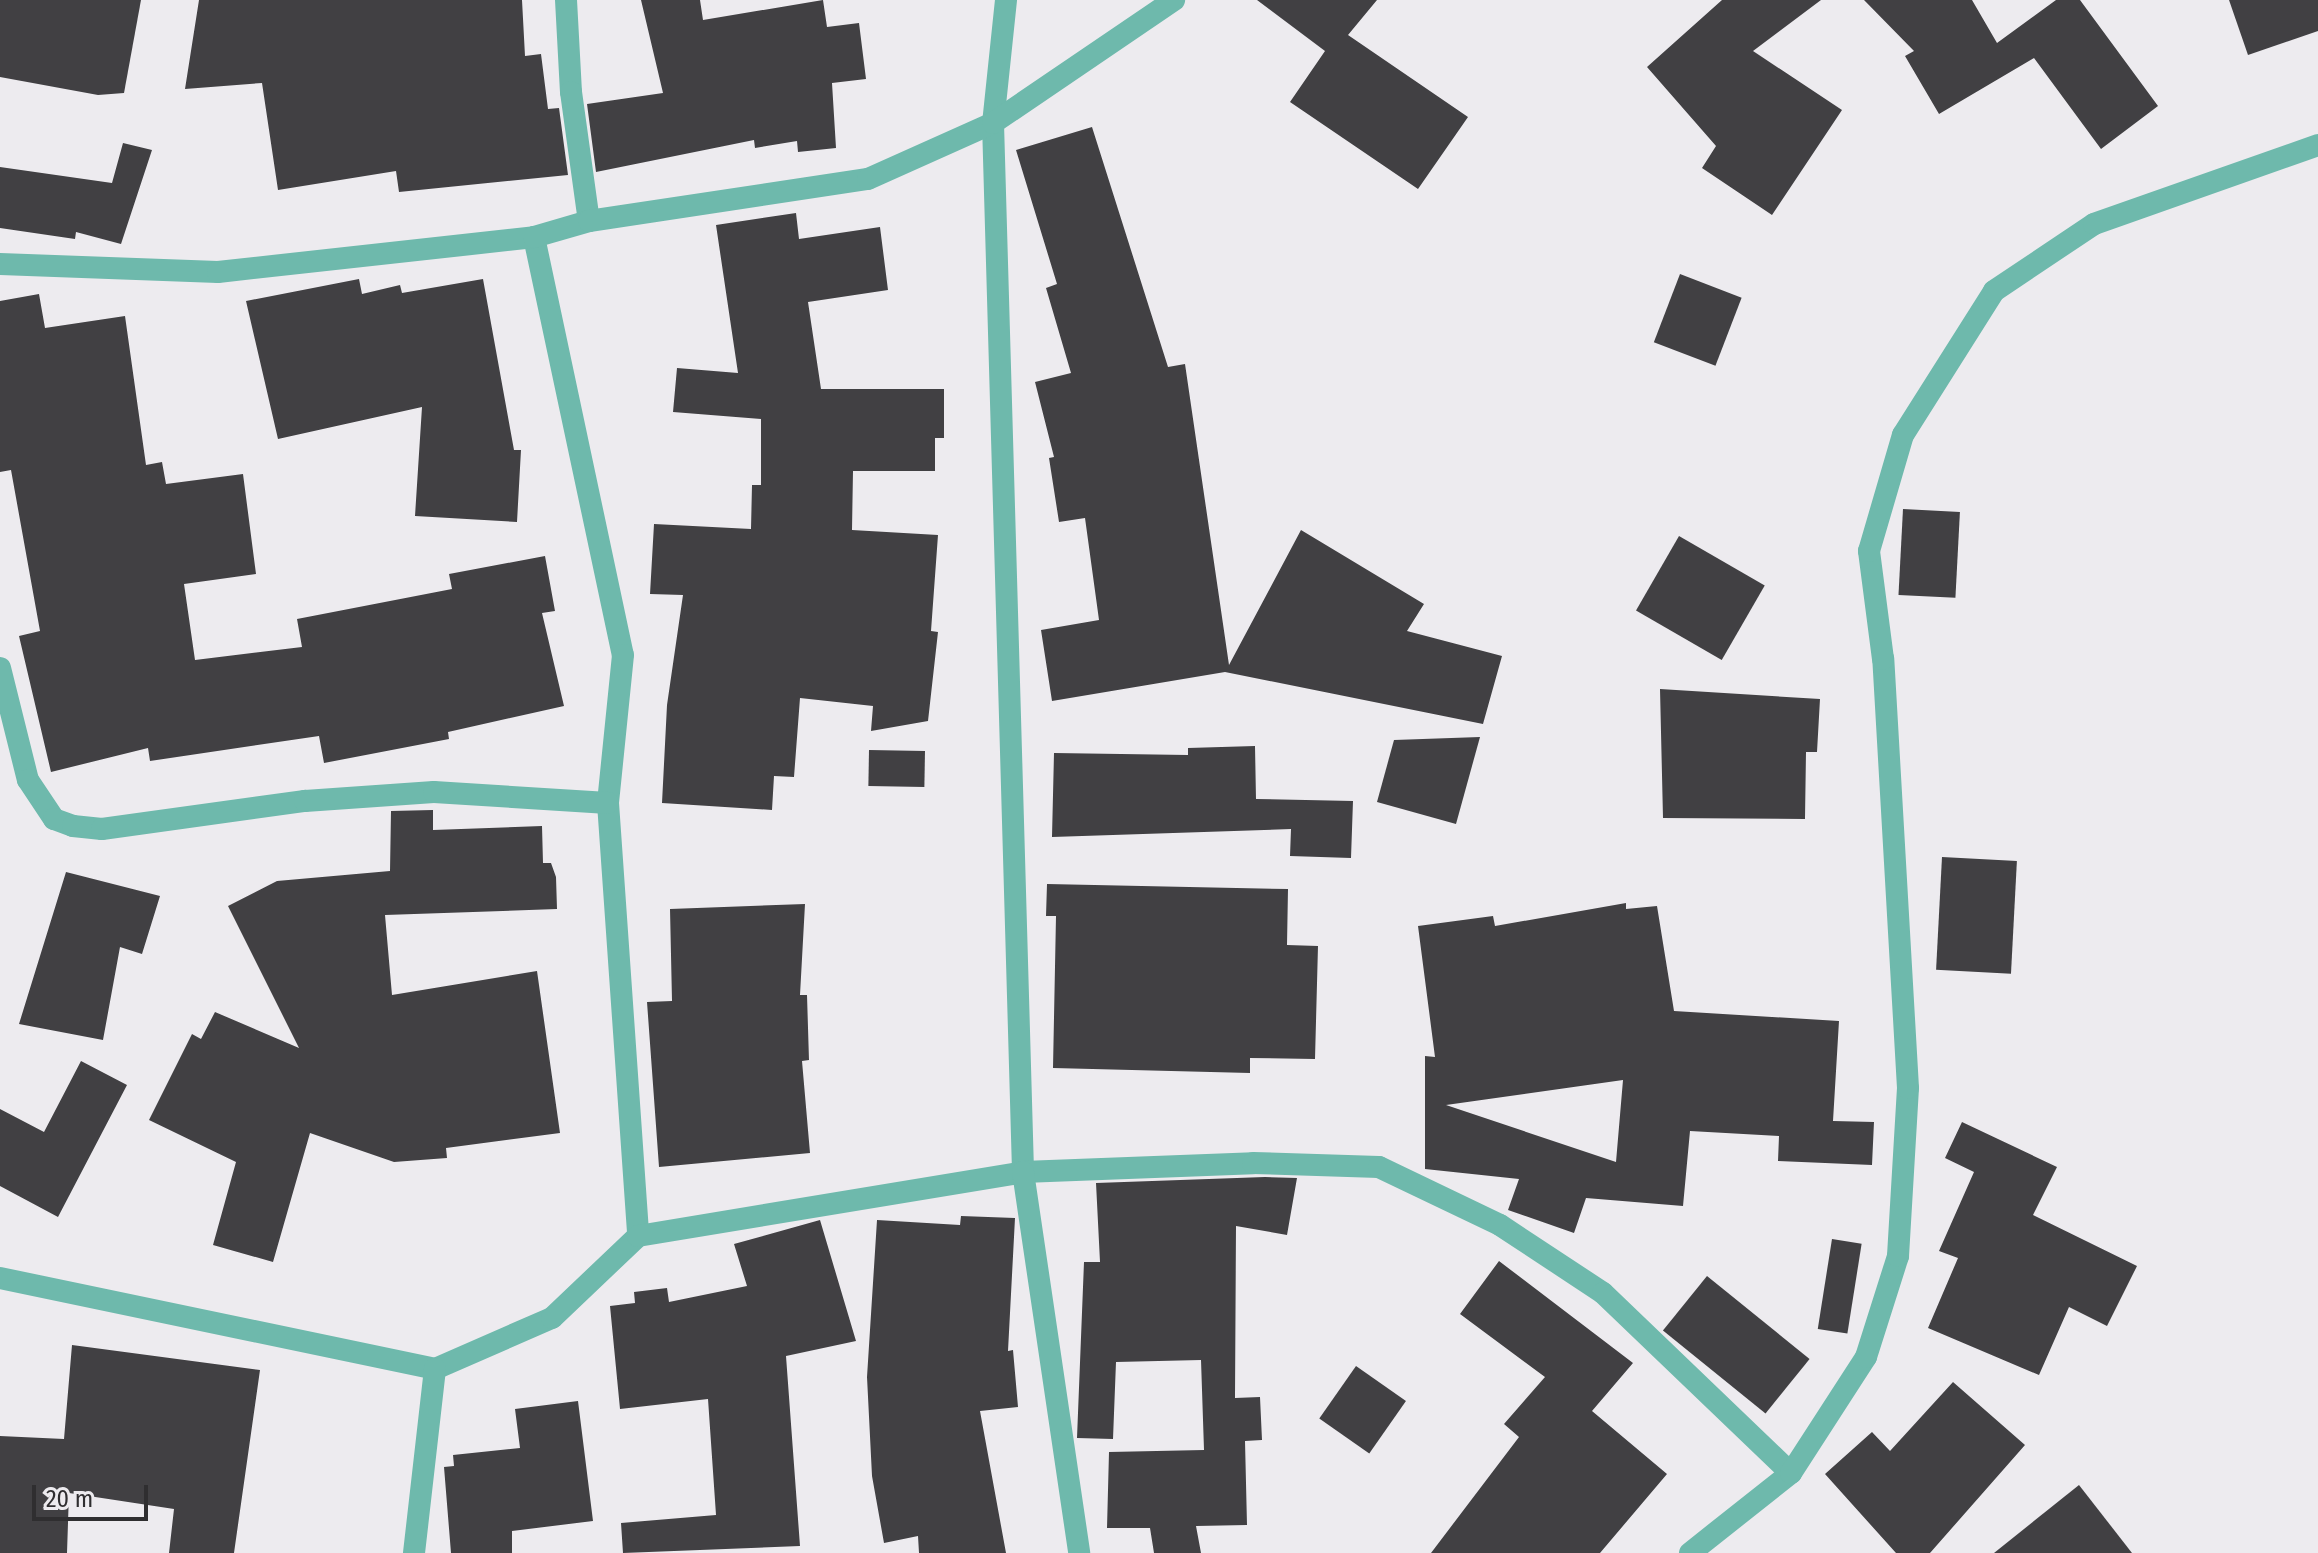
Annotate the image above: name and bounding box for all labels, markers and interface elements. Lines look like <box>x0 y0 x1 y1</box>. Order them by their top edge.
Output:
scale bar <box>36 1469 152 1519</box>
text: 20 m <box>46 1485 93 1513</box>

